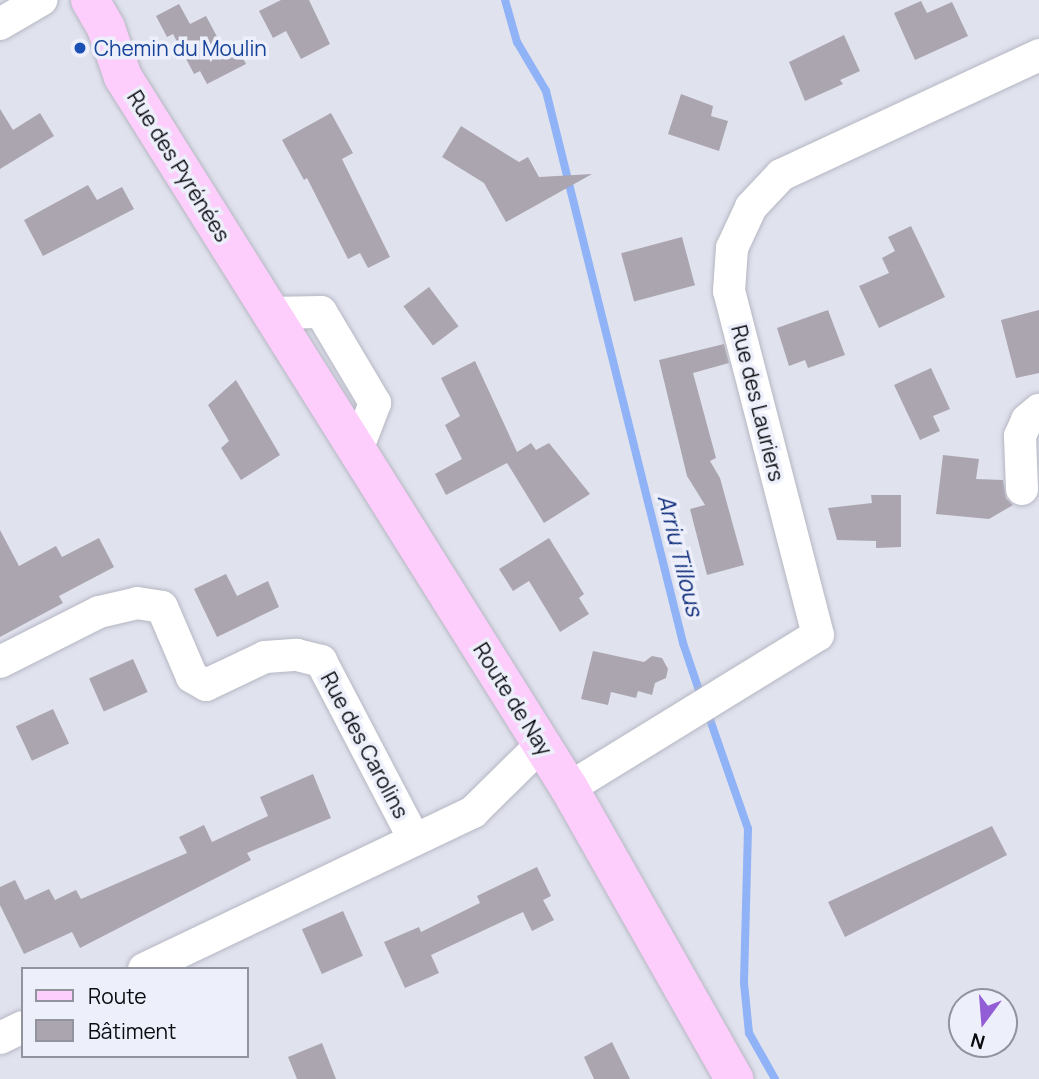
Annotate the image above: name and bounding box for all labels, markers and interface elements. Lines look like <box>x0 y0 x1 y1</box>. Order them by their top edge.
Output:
place label: Chemin du Moulin <box>94 35 267 61</box>
marker: Chemin du Moulin <box>72 40 88 56</box>
street label: Rue des Pyrénées <box>122 86 236 246</box>
street label: Rue des Lauriers <box>726 322 790 484</box>
water label: Arriu Tillous <box>653 492 709 618</box>
street label: Route de Nay <box>468 638 558 760</box>
street label: Rue des Carolins <box>316 668 414 822</box>
legend <box>21 967 248 1058</box>
text: Route <box>88 982 146 1010</box>
north arrow <box>948 988 1018 1058</box>
text: Bâtiment <box>88 1017 176 1045</box>
text: N <box>968 1027 988 1056</box>

